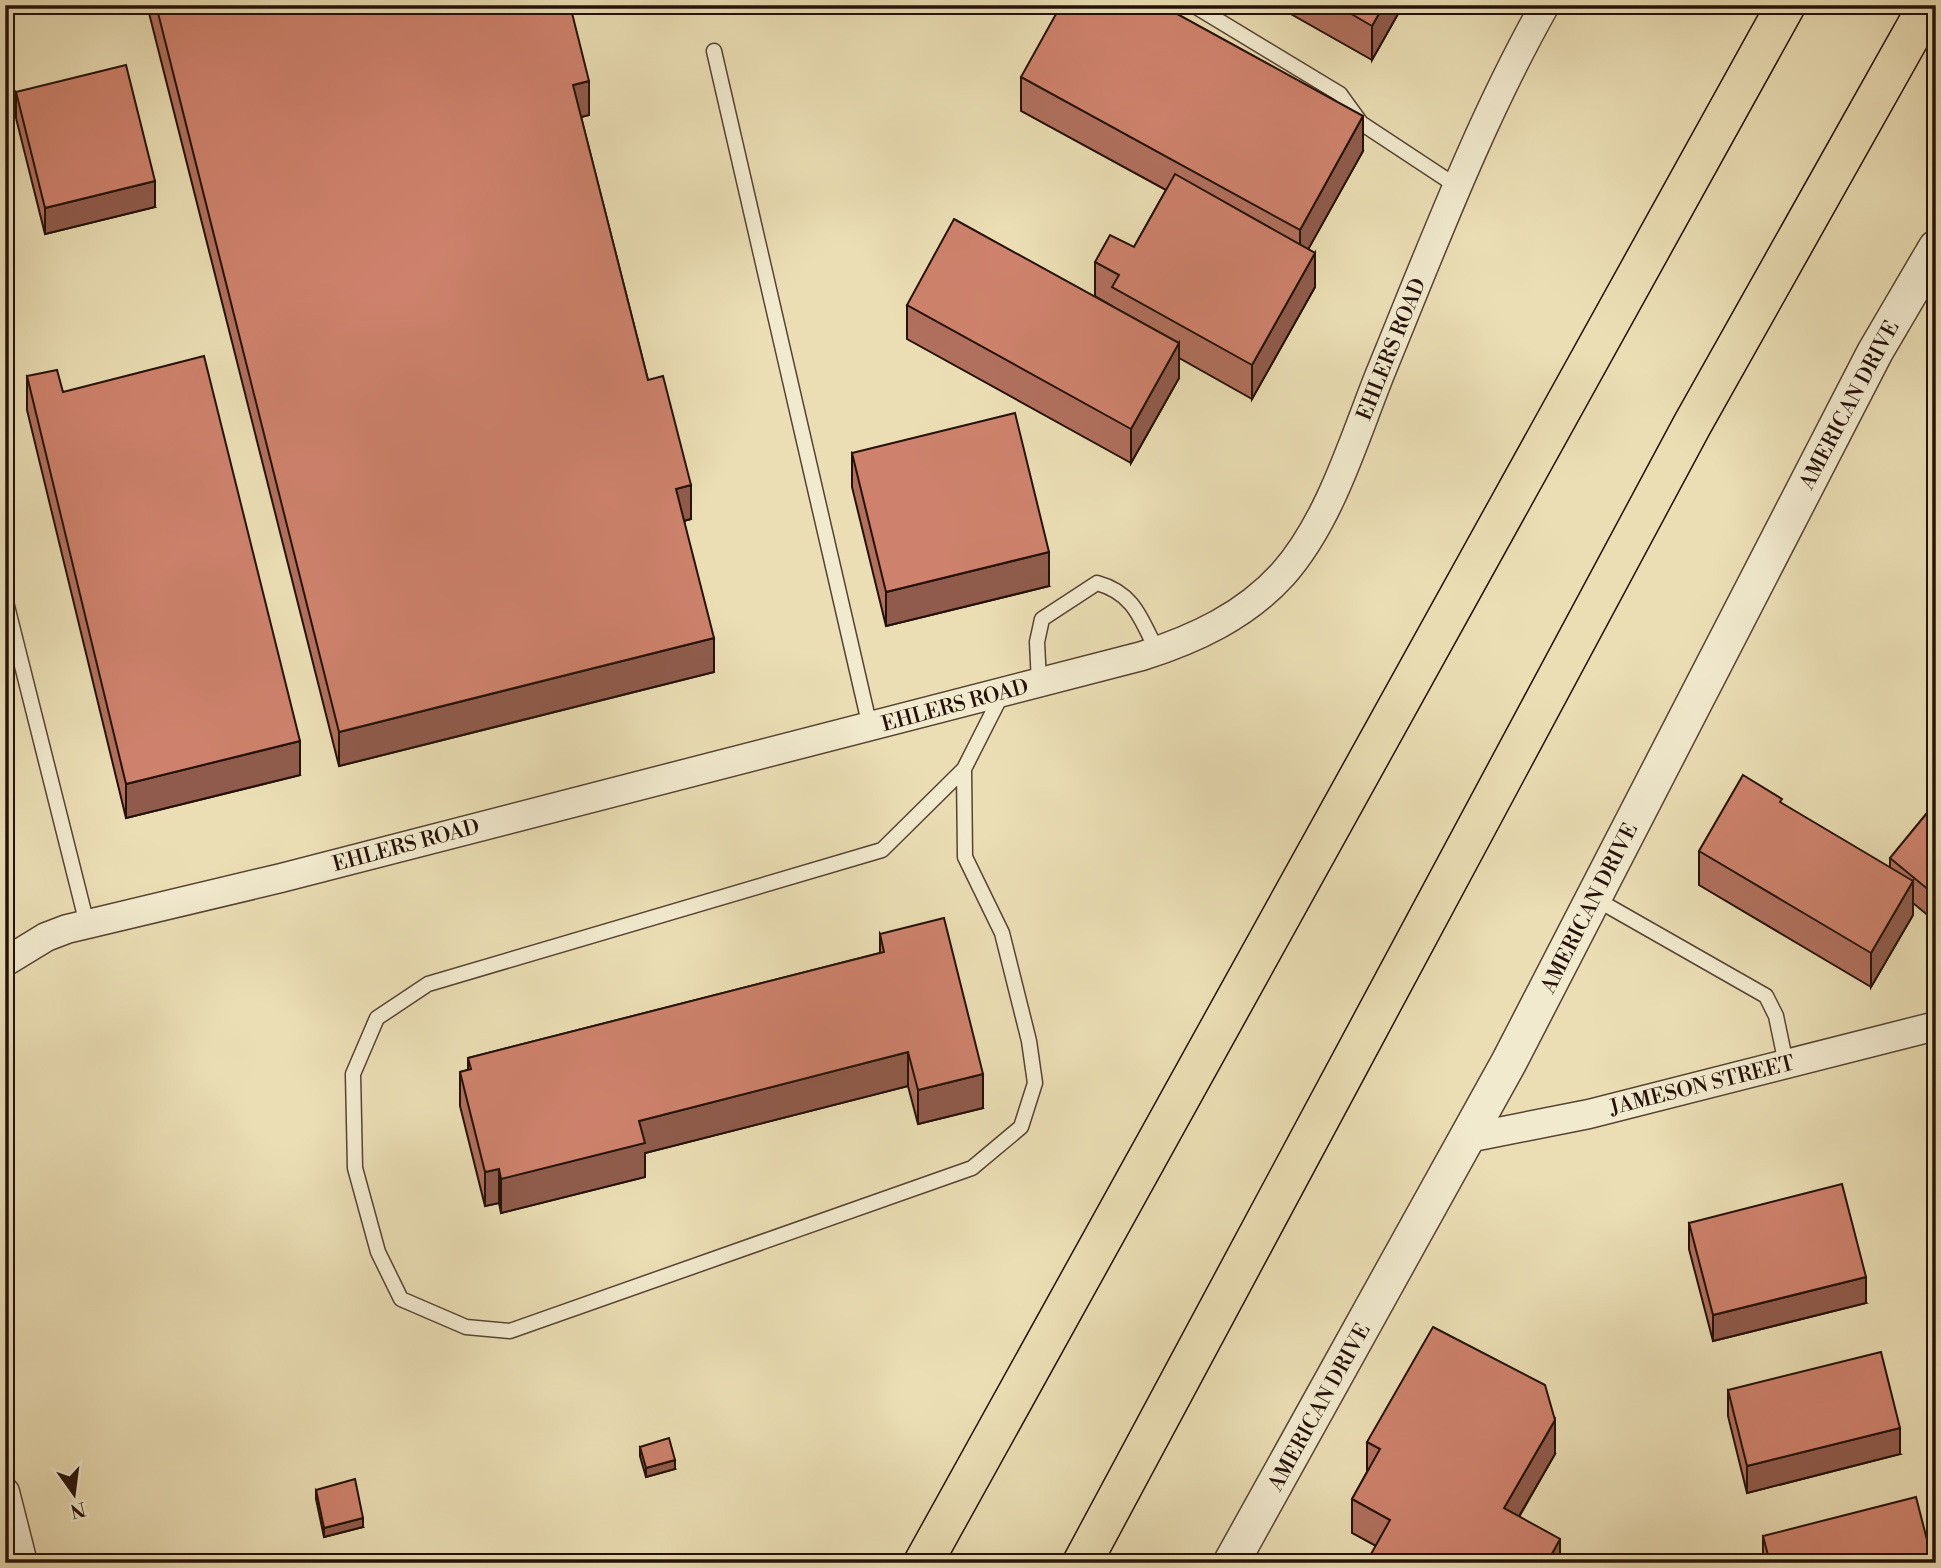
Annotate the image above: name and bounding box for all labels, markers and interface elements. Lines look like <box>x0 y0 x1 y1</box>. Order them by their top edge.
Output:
street label: EHLERS ROAD <box>1352 274 1432 424</box>
street label: AMERICAN DRIVE <box>1794 317 1905 495</box>
street label: EHLERS ROAD <box>879 674 1032 738</box>
street label: EHLERS ROAD <box>330 814 483 878</box>
street label: AMERICAN DRIVE <box>1535 819 1644 999</box>
street label: JAMESON STREET <box>1606 1050 1797 1122</box>
street label: AMERICAN DRIVE <box>1263 1319 1377 1497</box>
north arrow <box>38 1460 108 1530</box>
text: N <box>68 1496 88 1523</box>

